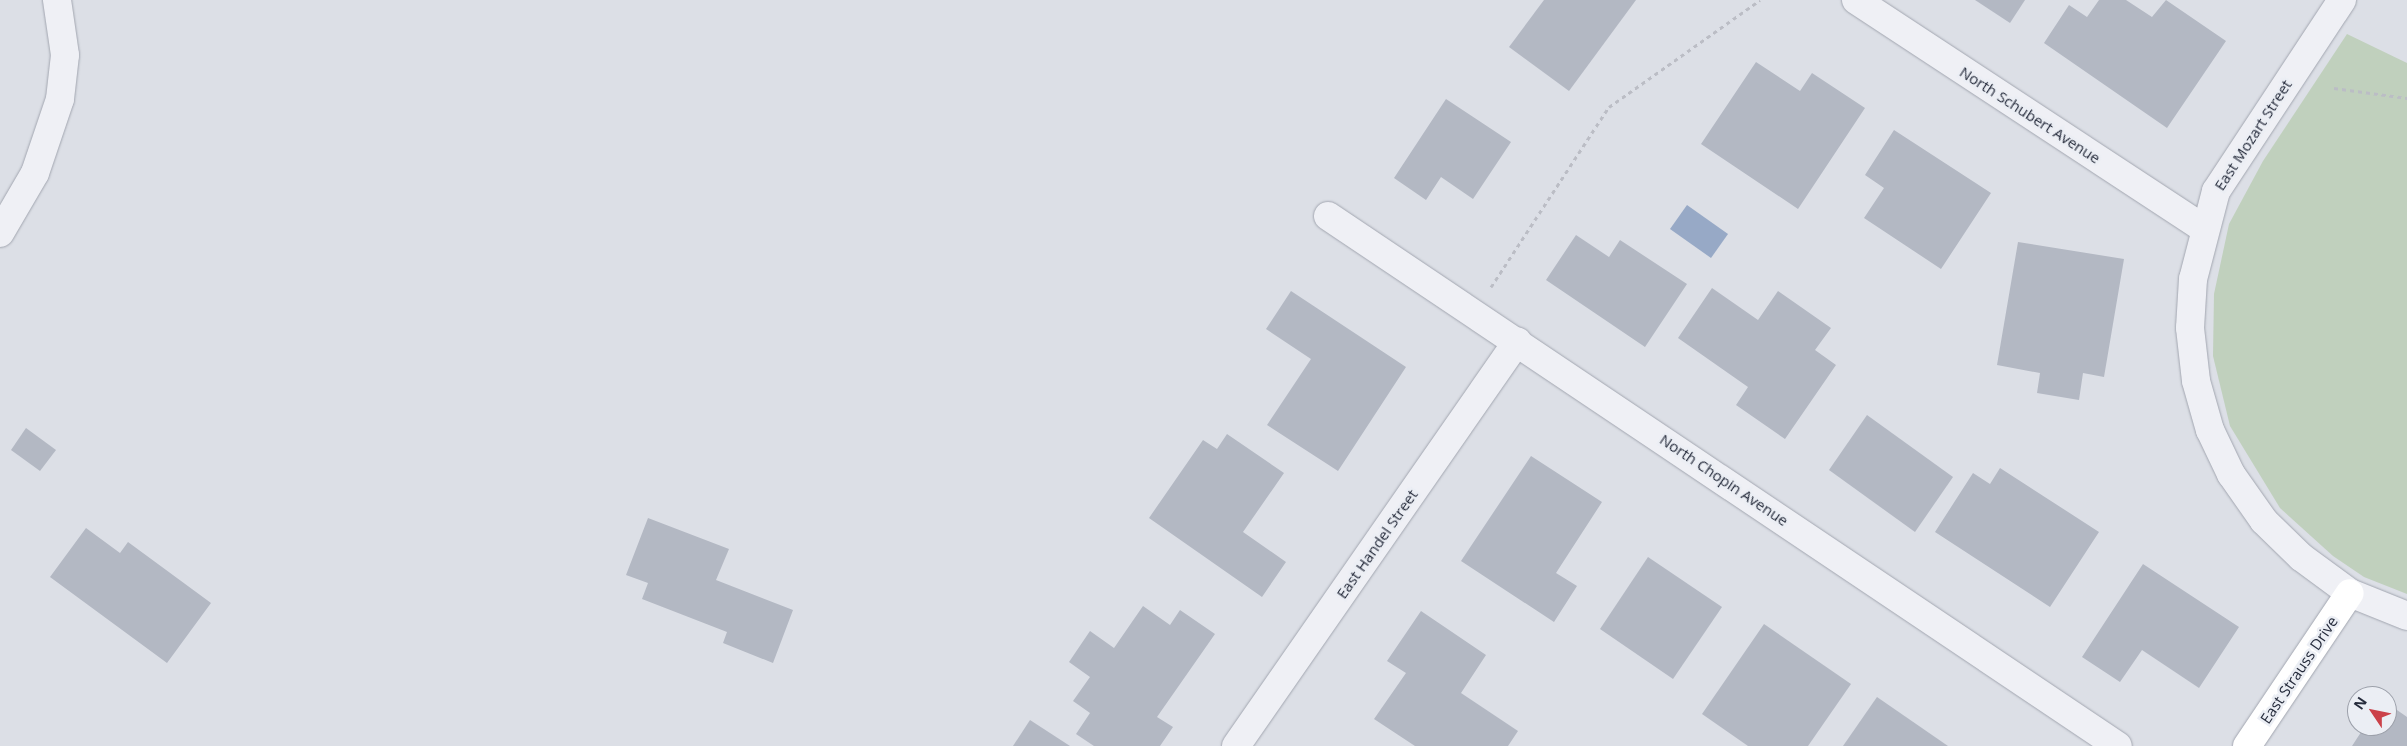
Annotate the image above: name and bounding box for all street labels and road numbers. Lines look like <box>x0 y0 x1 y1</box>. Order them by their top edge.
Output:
street label: North Schubert Avenue <box>1956 63 2104 167</box>
street label: East Mozart Street <box>2211 76 2295 194</box>
street label: North Chopin Avenue <box>1656 430 1792 530</box>
street label: East Handel Street <box>1333 486 1421 602</box>
street label: East Strauss Drive <box>2257 613 2341 727</box>

